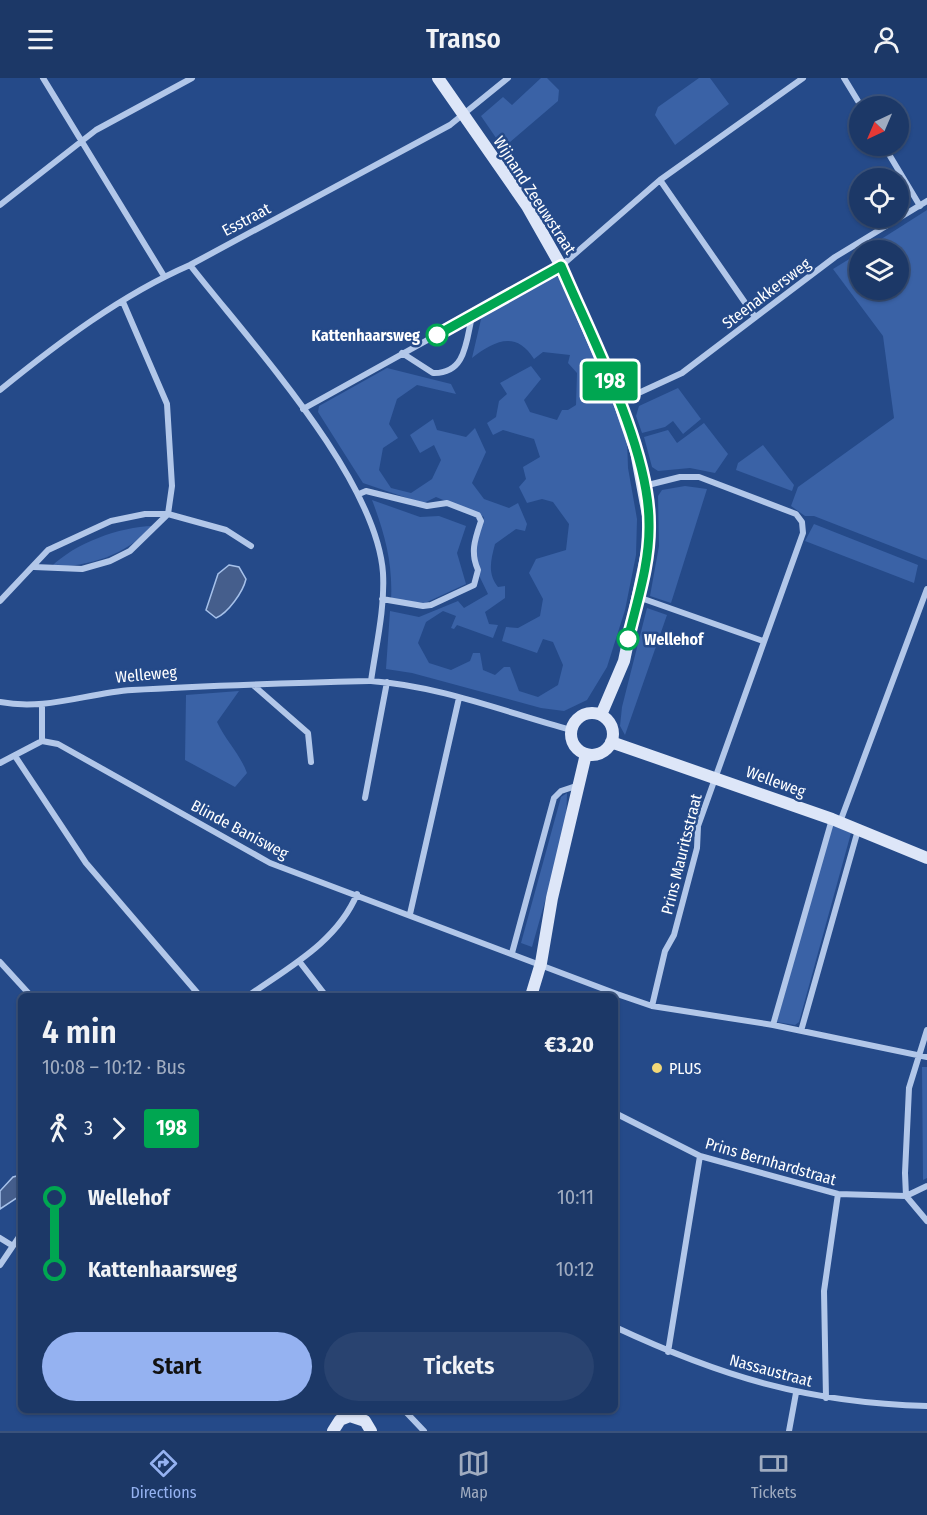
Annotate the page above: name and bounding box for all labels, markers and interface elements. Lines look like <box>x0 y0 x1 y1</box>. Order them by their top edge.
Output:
icon: menu <box>24 23 57 56</box>
text: Transo <box>426 23 501 55</box>
icon: person <box>870 23 903 56</box>
north arrow <box>849 96 909 156</box>
map controls <box>849 96 909 300</box>
street label: Wijnand Zeeuwstraat <box>489 133 580 259</box>
button: locate <box>849 168 909 228</box>
street label: Esstraat <box>219 198 274 240</box>
button: layers <box>849 240 909 300</box>
street label: Steenakkersweg <box>718 254 815 333</box>
marker: Kattenhaarsweg <box>426 324 448 346</box>
place label: Kattenhaarsweg <box>312 326 420 345</box>
line badge: 198 <box>576 362 644 400</box>
text: 198 <box>595 368 625 394</box>
marker: Wellehof <box>617 628 639 650</box>
place label: Wellehof <box>644 630 705 649</box>
street label: Welleweg <box>114 662 178 687</box>
street label: Welleweg <box>743 762 809 801</box>
street label: Prins Mauritsstraat <box>657 791 706 916</box>
street label: Blinde Banisweg <box>188 796 292 863</box>
text: 4 min <box>42 1012 117 1052</box>
text: €3.20 <box>545 1031 594 1058</box>
text: 10:08 – 10:12 · Bus <box>42 1055 186 1079</box>
place label: PLUS <box>669 1059 701 1078</box>
marker: PLUS <box>650 1061 664 1075</box>
icon: walk <box>42 1112 75 1145</box>
icon: forward <box>102 1112 135 1145</box>
text: 198 <box>156 1115 187 1141</box>
text: 3 <box>84 1116 93 1140</box>
street label: Prins Bernhardstraat <box>703 1134 839 1189</box>
text: Wellehof <box>88 1184 170 1211</box>
text: 10:11 <box>557 1185 594 1209</box>
text: Kattenhaarsweg <box>88 1256 237 1283</box>
text: 10:12 <box>556 1257 594 1281</box>
button: Start <box>42 1332 312 1401</box>
button: Tickets <box>324 1332 594 1401</box>
street label: Nassaustraat <box>727 1350 815 1391</box>
tab: Directions <box>130 1447 197 1502</box>
tab: Map <box>457 1447 490 1502</box>
tab: Tickets <box>751 1447 797 1502</box>

